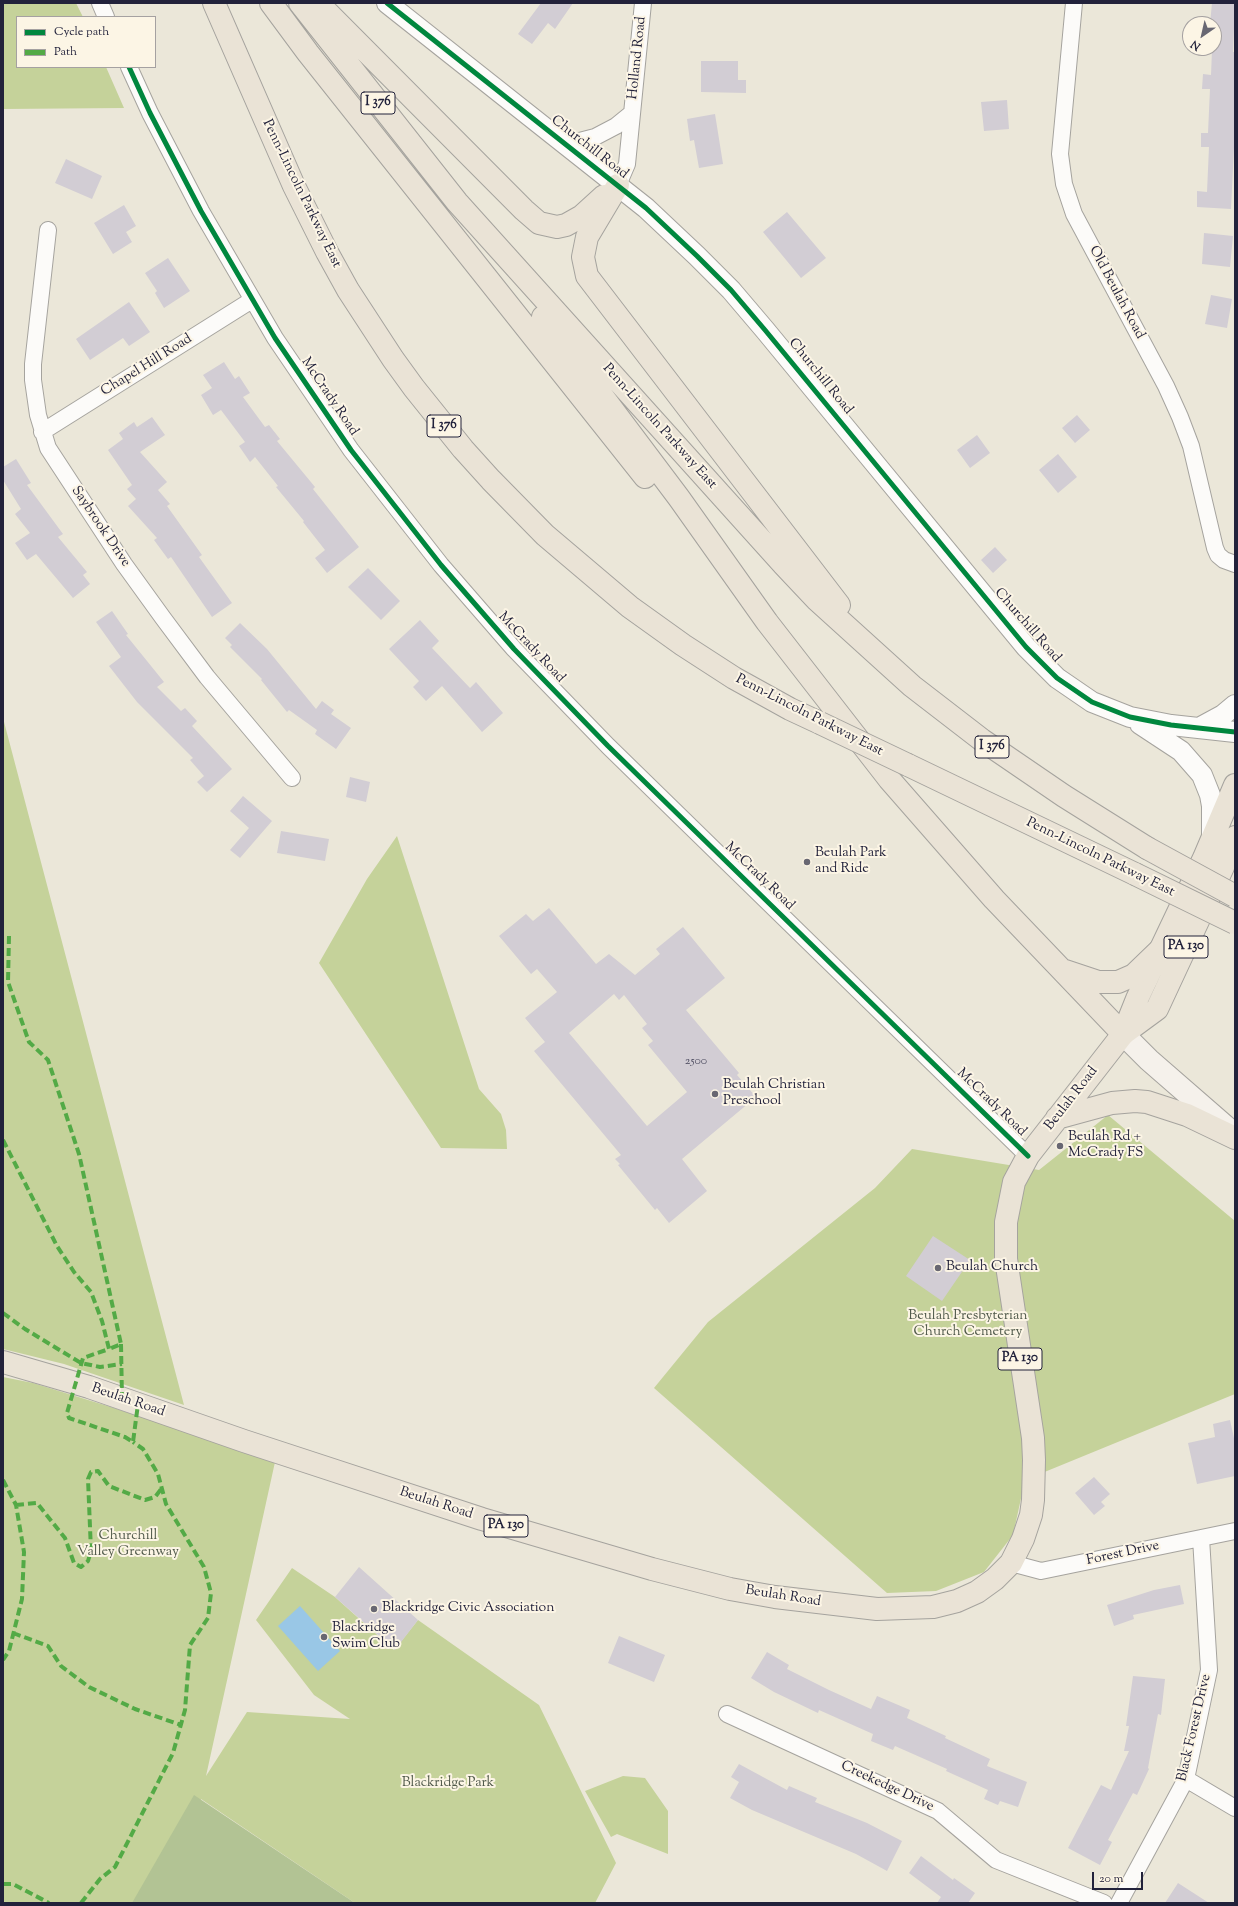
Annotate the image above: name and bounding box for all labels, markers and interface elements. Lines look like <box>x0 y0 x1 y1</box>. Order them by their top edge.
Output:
legend <box>16 16 156 68</box>
street label: Holland Road <box>625 16 651 100</box>
north arrow <box>1182 16 1222 56</box>
text: Cycle path <box>54 23 109 41</box>
text: N <box>1188 36 1204 54</box>
text: Path <box>54 43 77 61</box>
road number: I 376 <box>361 92 395 114</box>
street label: Churchill Road <box>547 113 631 183</box>
street label: Penn-Lincoln Parkway East <box>258 117 344 271</box>
street label: Old Beulah Road <box>1084 244 1148 342</box>
street label: Chapel Hill Road <box>98 331 196 401</box>
street label: Churchill Road <box>784 335 856 419</box>
street label: McCrady Road <box>297 355 361 439</box>
street label: Penn-Lincoln Parkway East <box>598 361 720 493</box>
road number: I 376 <box>427 415 461 437</box>
street label: Saybrook Drive <box>67 483 133 571</box>
street label: Churchill Road <box>990 585 1064 667</box>
street label: McCrady Road <box>494 609 568 687</box>
street label: Penn-Lincoln Parkway East <box>733 672 885 760</box>
road number: I 376 <box>975 736 1009 758</box>
street label: Penn-Lincoln Parkway East <box>1023 815 1177 901</box>
street label: McCrady Road <box>721 839 797 915</box>
place label: Beulah Park and Ride <box>815 846 887 878</box>
marker: Beulah Park and Ride <box>802 857 812 867</box>
road number: PA 130 <box>1164 936 1208 958</box>
house number: 2500 <box>685 1055 707 1069</box>
street label: Beulah Road <box>1042 1064 1102 1134</box>
street label: McCrady Road <box>953 1065 1029 1141</box>
place label: Beulah Christian Preschool <box>723 1078 826 1110</box>
marker: Beulah Christian Preschool <box>710 1089 720 1099</box>
place label: Beulah Rd + McCrady FS <box>1068 1130 1143 1162</box>
marker: Beulah Rd + McCrady FS <box>1055 1141 1065 1151</box>
place label: Beulah Church <box>946 1260 1038 1276</box>
marker: Beulah Church <box>933 1263 943 1273</box>
park label: Beulah Presbyterian Church Cemetery <box>908 1309 1028 1342</box>
road number: PA 130 <box>998 1348 1042 1370</box>
street label: Beulah Road <box>89 1381 167 1421</box>
street label: Beulah Road <box>397 1484 475 1524</box>
road number: PA 130 <box>484 1515 528 1537</box>
park label: Churchill Valley Greenway <box>77 1529 179 1562</box>
street label: Forest Drive <box>1085 1538 1161 1570</box>
street label: Beulah Road <box>744 1583 822 1611</box>
place label: Blackridge Civic Association <box>382 1601 555 1617</box>
marker: Blackridge Civic Association <box>369 1604 379 1614</box>
place label: Blackridge Swim Club <box>332 1621 400 1654</box>
marker: Blackridge Swim Club <box>319 1632 329 1642</box>
street label: Black Forest Drive <box>1174 1673 1216 1783</box>
street label: Creekedge Drive <box>838 1758 936 1816</box>
park label: Blackridge Park <box>402 1776 494 1792</box>
scale bar <box>1094 1864 1145 1890</box>
text: 20 m <box>1099 1870 1123 1888</box>

